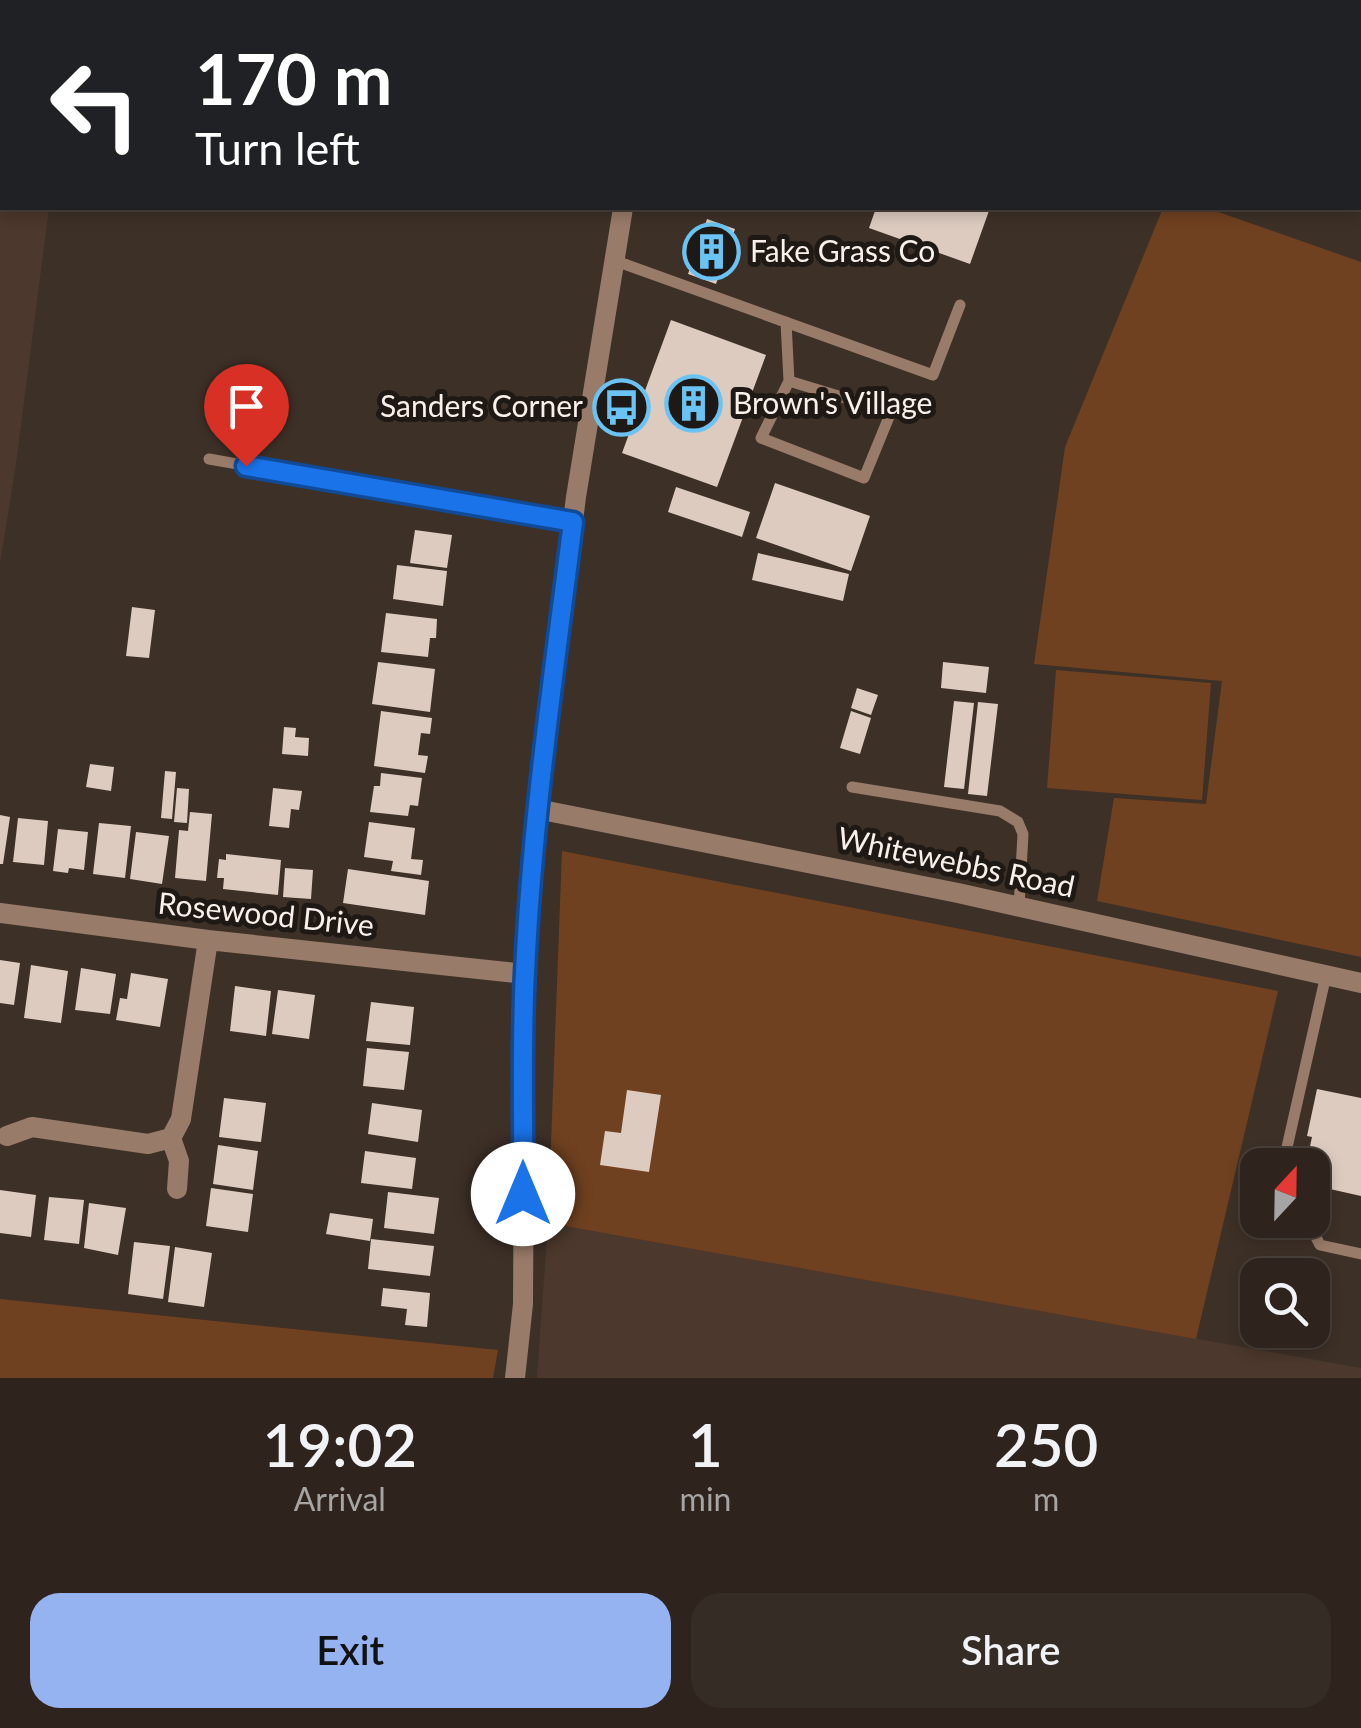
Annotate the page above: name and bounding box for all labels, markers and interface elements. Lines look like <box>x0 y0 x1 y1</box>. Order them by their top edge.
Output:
text: 170 m <box>195 36 392 120</box>
icon: left <box>30 40 160 170</box>
text: Turn left <box>195 121 360 175</box>
building icon: Fake Grass Co <box>681 222 741 282</box>
place label: Fake Grass Co <box>750 232 935 268</box>
pin <box>204 364 289 467</box>
building icon: Brown's Village <box>664 374 724 434</box>
bus stop icon: Sanders Corner <box>592 377 652 437</box>
icon: arrive <box>219 379 274 434</box>
place label: Brown's Village <box>733 384 932 420</box>
place label: Sanders Corner <box>380 387 583 423</box>
street label: Whitewebbs Road <box>835 818 1078 904</box>
street label: Rosewood Drive <box>156 884 376 942</box>
position arrow <box>471 1142 575 1246</box>
north arrow <box>1240 1148 1330 1238</box>
map controls <box>1240 1148 1330 1348</box>
button: search <box>1240 1258 1330 1348</box>
text: 19:02 <box>263 1408 417 1480</box>
text: 1 <box>688 1408 723 1480</box>
text: 250 <box>994 1408 1098 1480</box>
text: Arrival <box>294 1479 386 1518</box>
text: min <box>680 1479 731 1518</box>
text: m <box>1033 1479 1059 1518</box>
button: Exit <box>30 1593 671 1708</box>
button: Share <box>691 1593 1331 1708</box>

